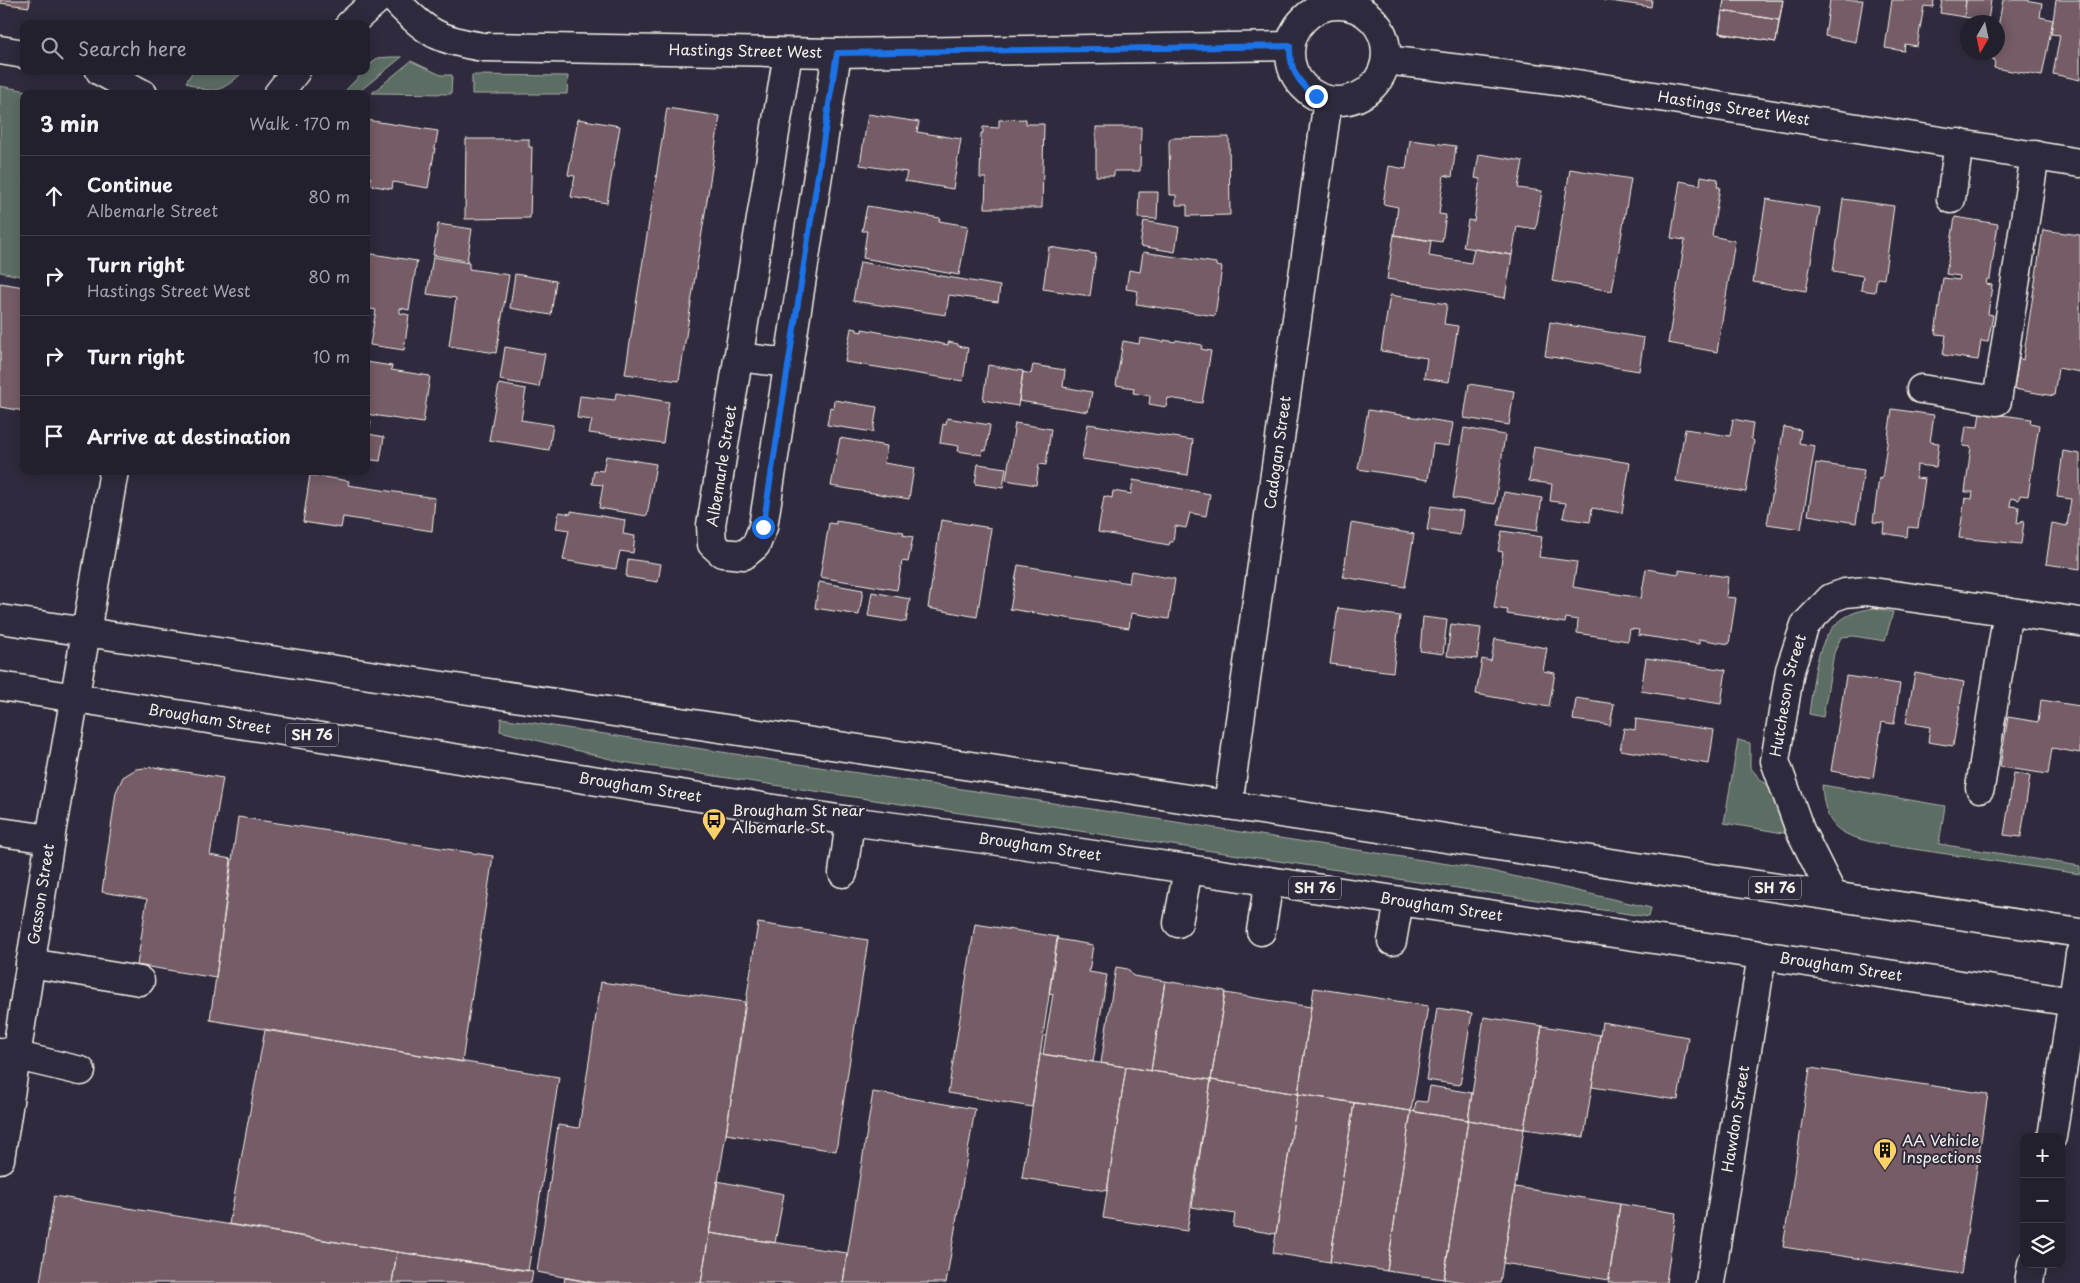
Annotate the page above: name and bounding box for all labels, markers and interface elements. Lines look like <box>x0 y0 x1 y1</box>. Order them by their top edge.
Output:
north arrow <box>1960 15 2005 60</box>
search box <box>20 20 370 75</box>
icon: search <box>38 34 66 62</box>
text: Search here <box>78 34 187 62</box>
street label: Hastings Street West <box>669 37 822 63</box>
street label: Hastings Street West <box>1656 84 1811 130</box>
route end <box>1305 85 1328 108</box>
text: 3 min <box>40 107 99 139</box>
text: Walk · 170 m <box>249 111 350 135</box>
text: Continue <box>87 170 173 198</box>
icon: ahead <box>40 182 68 210</box>
text: 80 m <box>308 184 350 208</box>
text: Albemarle Street <box>87 198 218 222</box>
text: Turn right <box>87 250 185 278</box>
icon: right <box>40 262 68 290</box>
text: 80 m <box>308 264 350 288</box>
text: Hastings Street West <box>87 278 250 302</box>
icon: right <box>40 342 68 370</box>
text: Turn right <box>87 342 185 370</box>
text: 10 m <box>313 344 350 368</box>
street label: Cadogan Street <box>1257 394 1296 510</box>
street label: Albemarle Street <box>700 403 741 528</box>
icon: arrive <box>40 422 68 450</box>
text: Arrive at destination <box>87 422 291 450</box>
route start <box>752 516 775 539</box>
street label: Hutcheson Street <box>1763 631 1811 758</box>
street label: Brougham Street <box>146 697 273 739</box>
road number: SH 76 <box>286 724 338 746</box>
street label: Brougham Street <box>577 765 703 807</box>
place label: Brougham St near Albemarle St <box>732 798 865 838</box>
bus stop icon: Brougham St near Albemarle St <box>701 807 727 841</box>
street label: Brougham Street <box>977 825 1103 866</box>
street label: Gasson Street <box>21 842 59 946</box>
road number: SH 76 <box>1289 876 1341 900</box>
road number: SH 76 <box>1749 876 1801 900</box>
street label: Brougham Street <box>1378 885 1504 926</box>
street label: Brougham Street <box>1778 945 1904 986</box>
street label: Hawdon Street <box>1715 1064 1754 1174</box>
place label: AA Vehicle Inspections <box>1902 1128 1982 1168</box>
map controls <box>2020 1133 2065 1268</box>
button: + <box>2020 1133 2065 1178</box>
building icon: AA Vehicle Inspections <box>1872 1137 1898 1171</box>
button: − <box>2020 1178 2065 1223</box>
button: layers <box>2020 1223 2065 1268</box>

